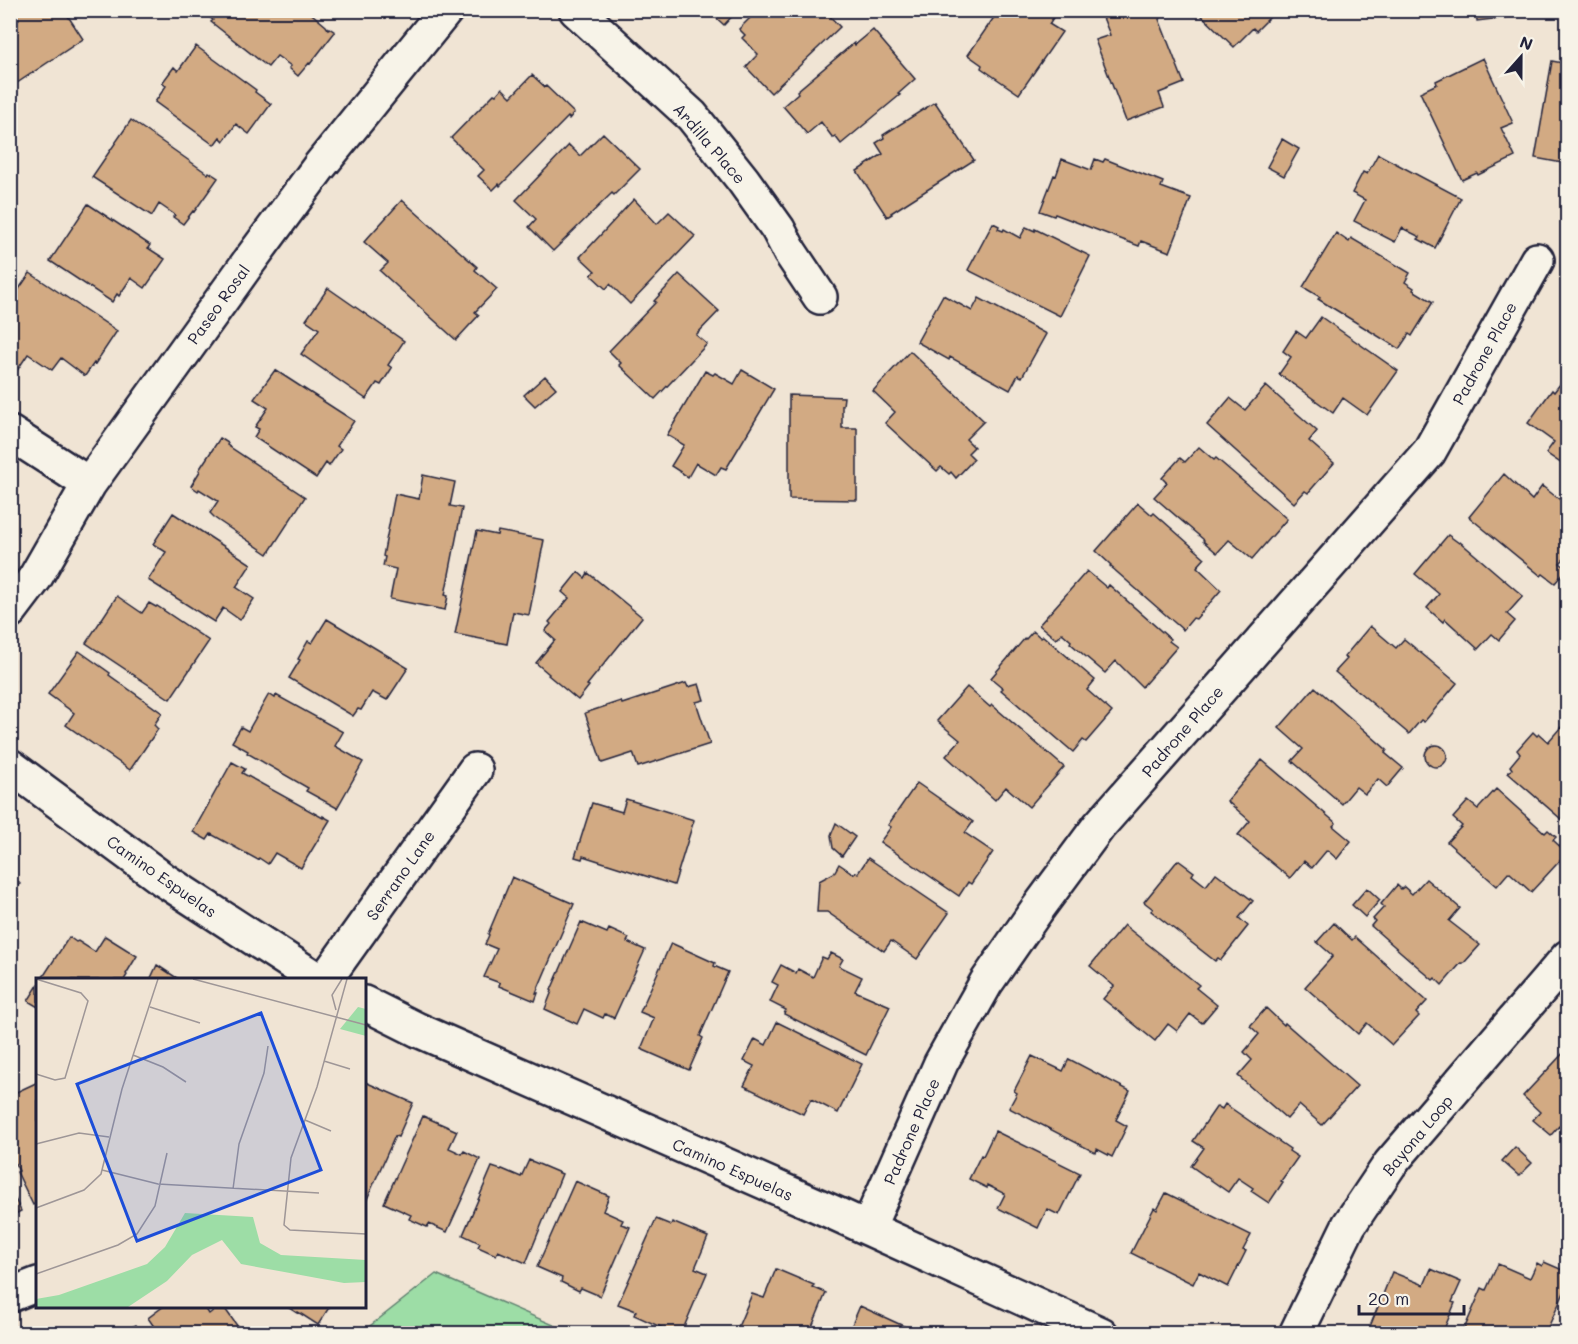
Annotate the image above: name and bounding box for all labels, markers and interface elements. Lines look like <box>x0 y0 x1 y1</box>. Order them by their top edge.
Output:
north arrow <box>1491 27 1551 87</box>
text: N <box>1517 31 1536 55</box>
street label: Ardilla Place <box>669 98 751 188</box>
street label: Paseo Rosal <box>182 260 254 348</box>
street label: Padrone Place <box>1447 298 1521 408</box>
street label: Padrone Place <box>1137 681 1227 781</box>
street label: Serrano Lane <box>361 826 439 924</box>
street label: Camino Espuelas <box>103 830 221 922</box>
inset map <box>36 978 366 1308</box>
street label: Padrone Place <box>878 1074 944 1188</box>
street label: Bayona Loop <box>1377 1090 1457 1180</box>
street label: Camino Espuelas <box>669 1133 797 1205</box>
scale bar <box>1359 1278 1464 1316</box>
text: 20 m <box>1368 1286 1409 1310</box>

